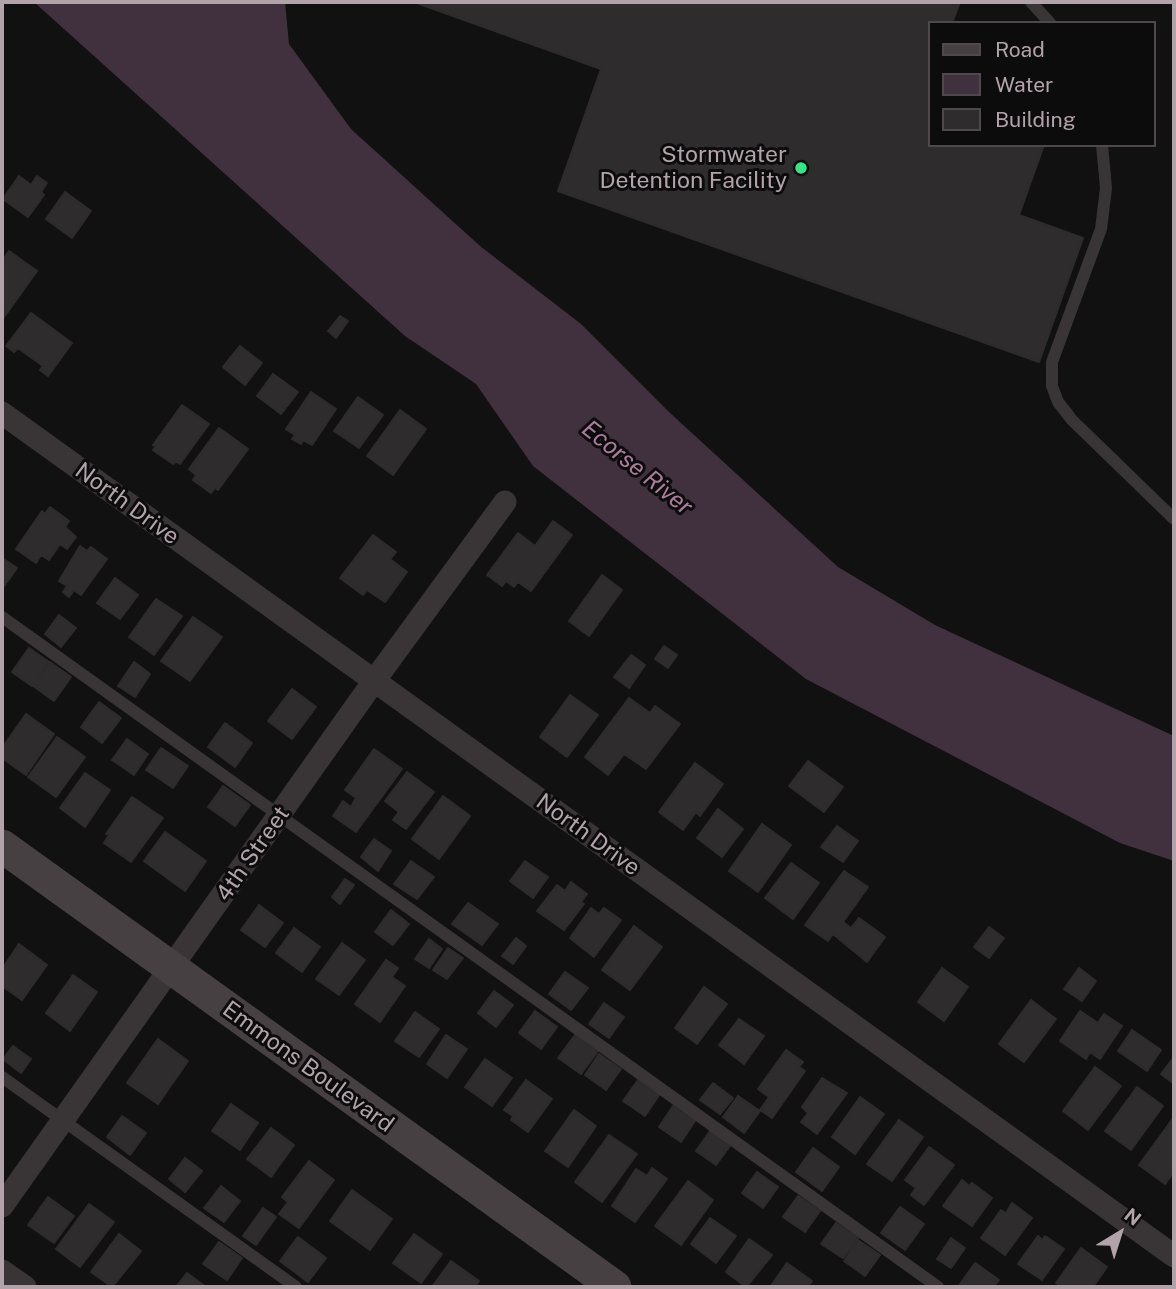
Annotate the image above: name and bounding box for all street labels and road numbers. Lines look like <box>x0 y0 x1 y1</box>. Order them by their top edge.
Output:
street label: North Drive <box>70 457 184 551</box>
street label: North Drive <box>531 788 645 882</box>
street label: 4th Street <box>210 801 296 907</box>
street label: Emmons Boulevard <box>217 996 399 1138</box>

